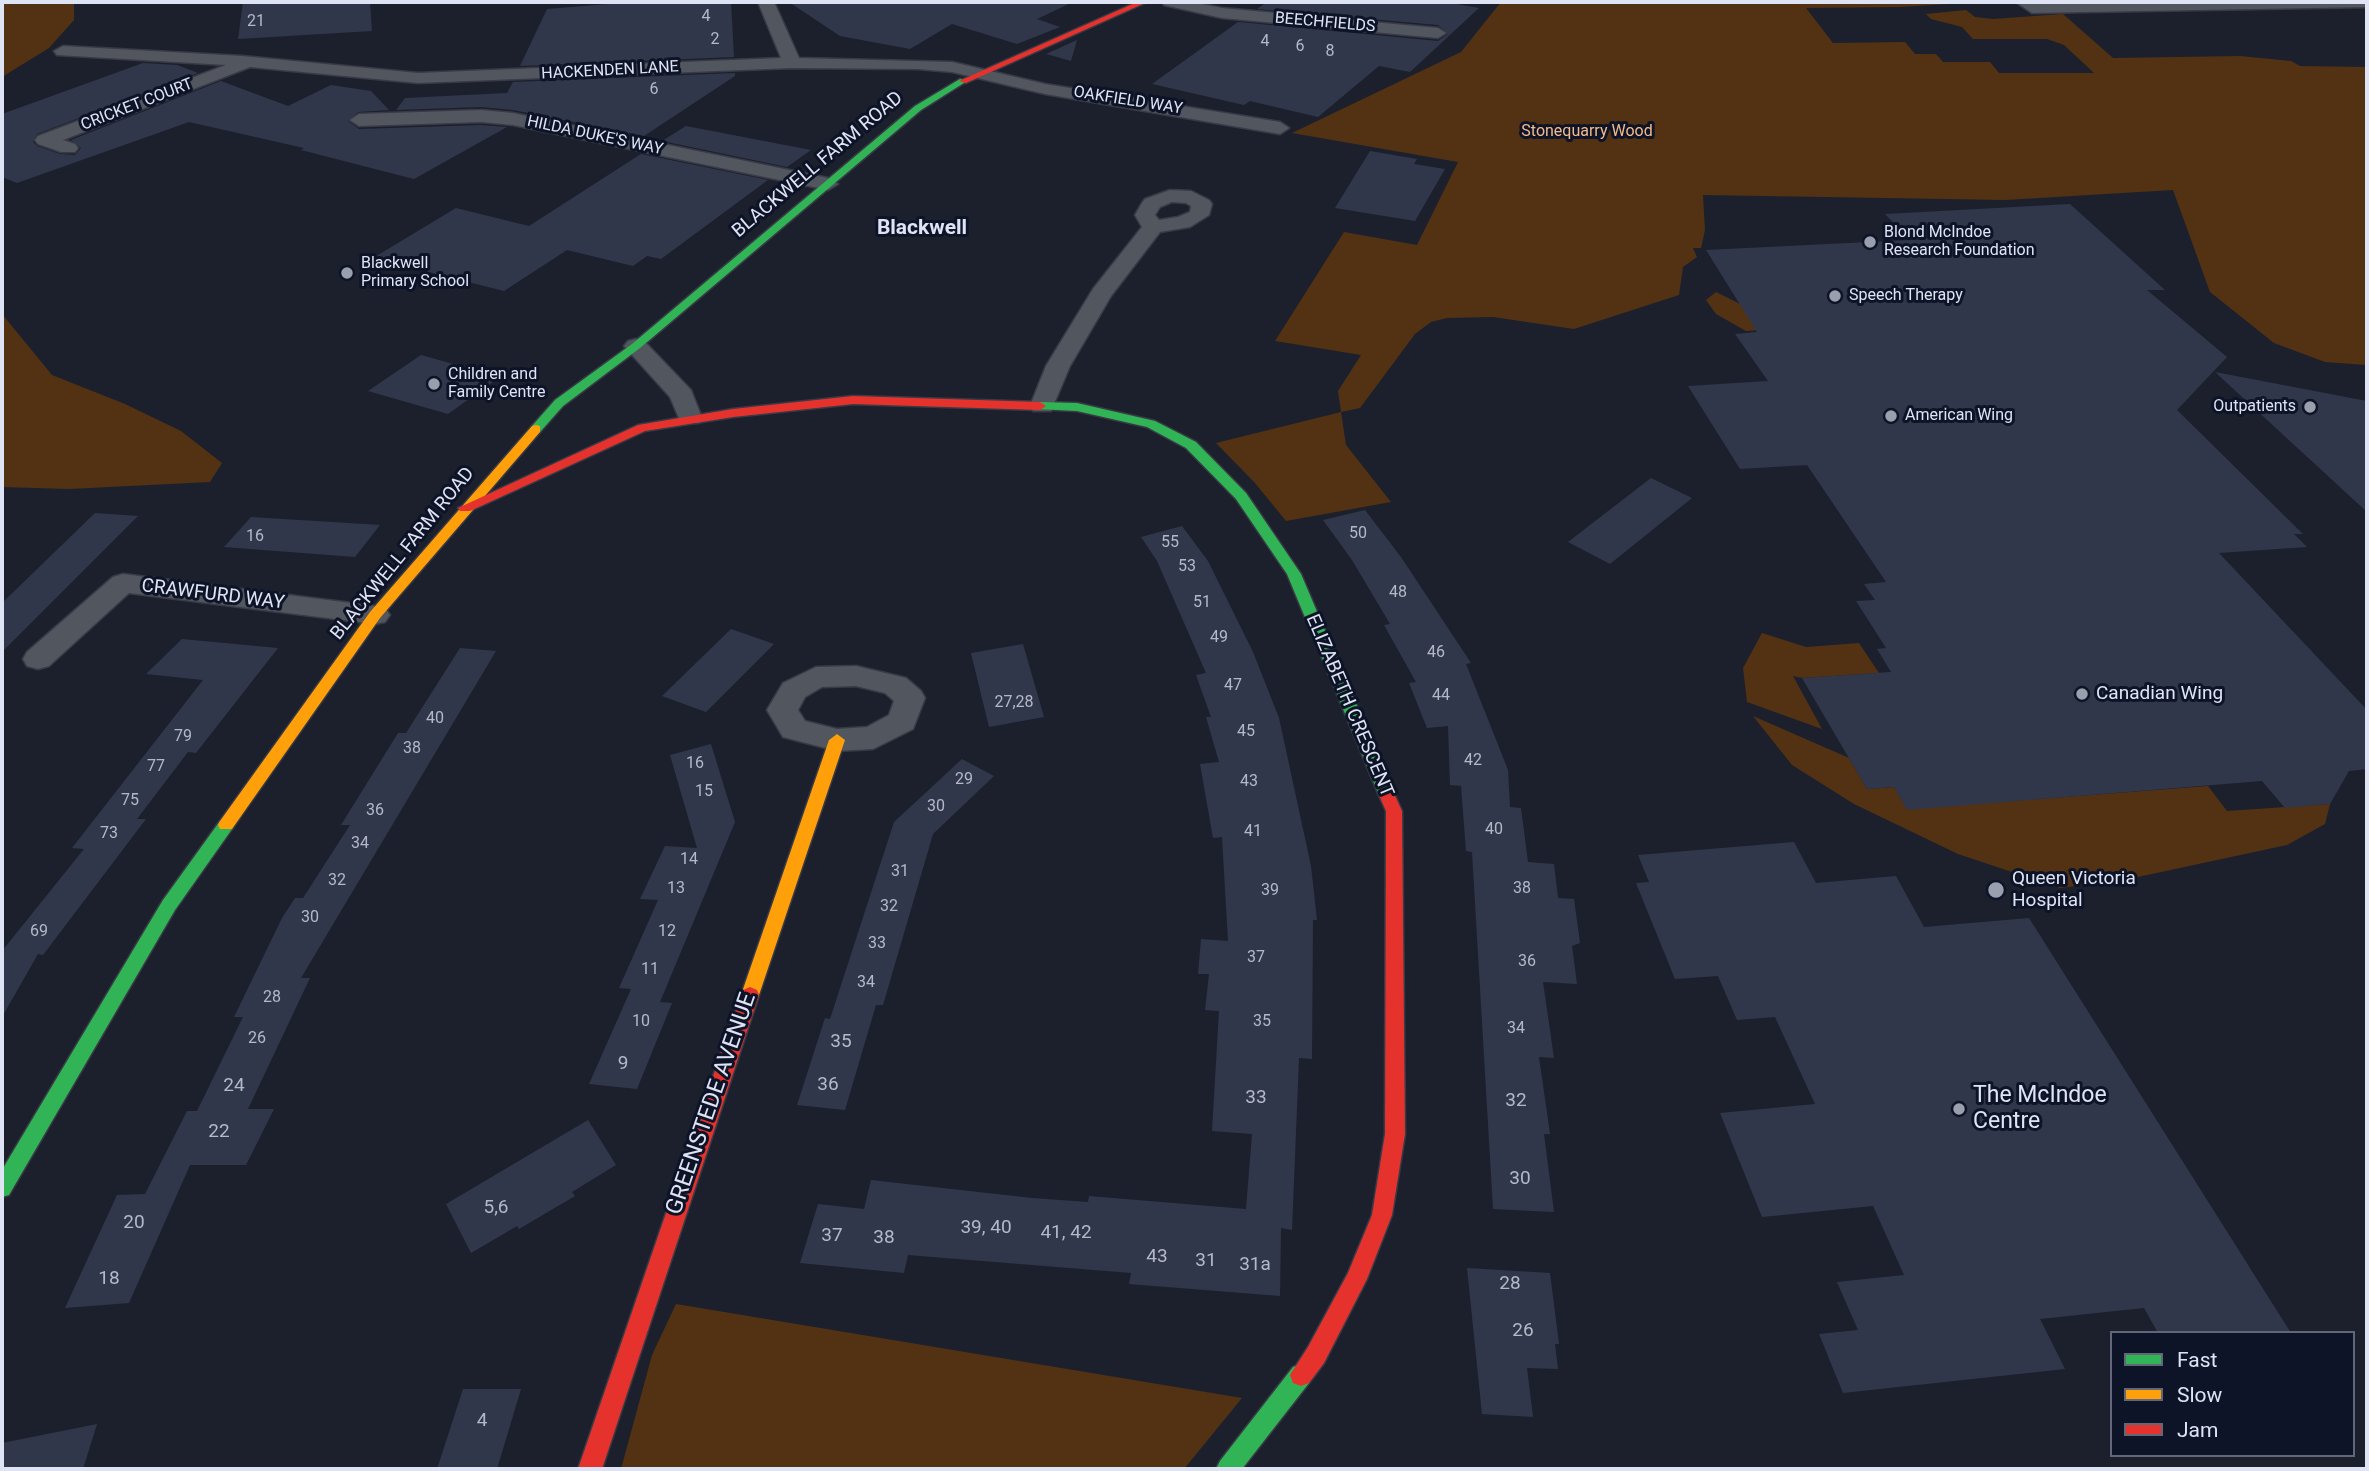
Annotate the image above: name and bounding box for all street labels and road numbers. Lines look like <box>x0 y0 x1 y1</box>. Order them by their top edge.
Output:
street label: BEECHFIELDS <box>1274 9 1376 37</box>
street label: HACKENDEN LANE <box>541 58 679 84</box>
street label: CRICKET COURT <box>78 75 196 135</box>
street label: OAKFIELD WAY <box>1072 83 1184 119</box>
street label: BLACKWELL FARM ROAD <box>728 87 908 243</box>
street label: HILDA DUKE'S WAY <box>525 112 665 160</box>
street label: BLACKWELL FARM ROAD <box>326 463 480 645</box>
street label: CRAWFURD WAY <box>140 575 286 615</box>
street label: ELIZABETH CRESCENT <box>1300 611 1398 801</box>
street label: GREENSTEDE AVENUE <box>661 989 763 1219</box>

